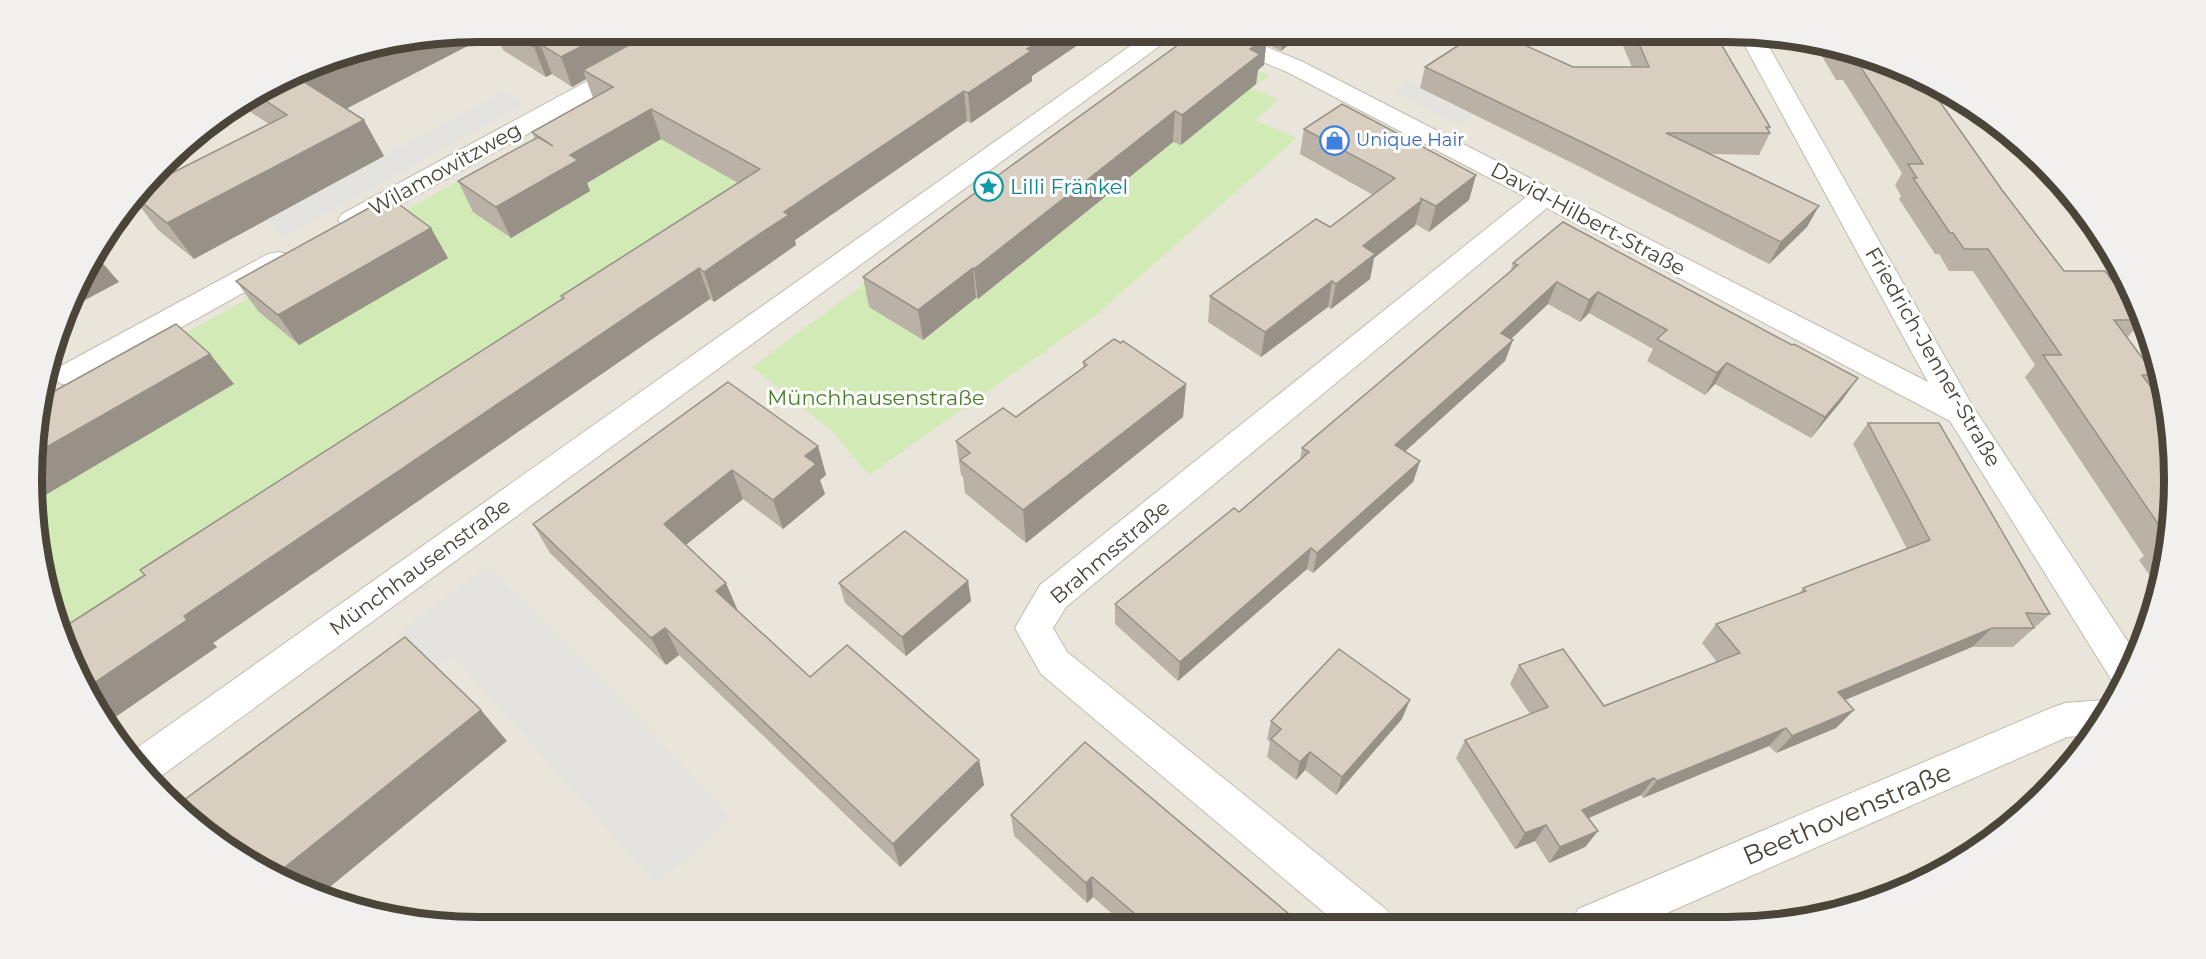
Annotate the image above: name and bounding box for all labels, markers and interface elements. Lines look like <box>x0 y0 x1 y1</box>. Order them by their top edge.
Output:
street label: Wilamowitzweg <box>364 116 525 221</box>
shop icon: Unique Hair <box>1319 124 1351 156</box>
place label: Unique Hair <box>1356 129 1464 151</box>
street label: David-Hilbert-Straße <box>1487 157 1690 281</box>
place icon: Lilli Fränkel <box>973 171 1005 203</box>
place label: Lilli Fränkel <box>1010 174 1128 199</box>
street label: Friedrich-Jenner-Straße <box>1860 242 2007 471</box>
park label: Münchhausenstraße <box>767 385 985 410</box>
street label: Münchhausenstraße <box>324 493 515 641</box>
street label: Brahmsstraße <box>1045 494 1174 609</box>
street label: Beethovenstraße <box>1738 756 1956 872</box>

